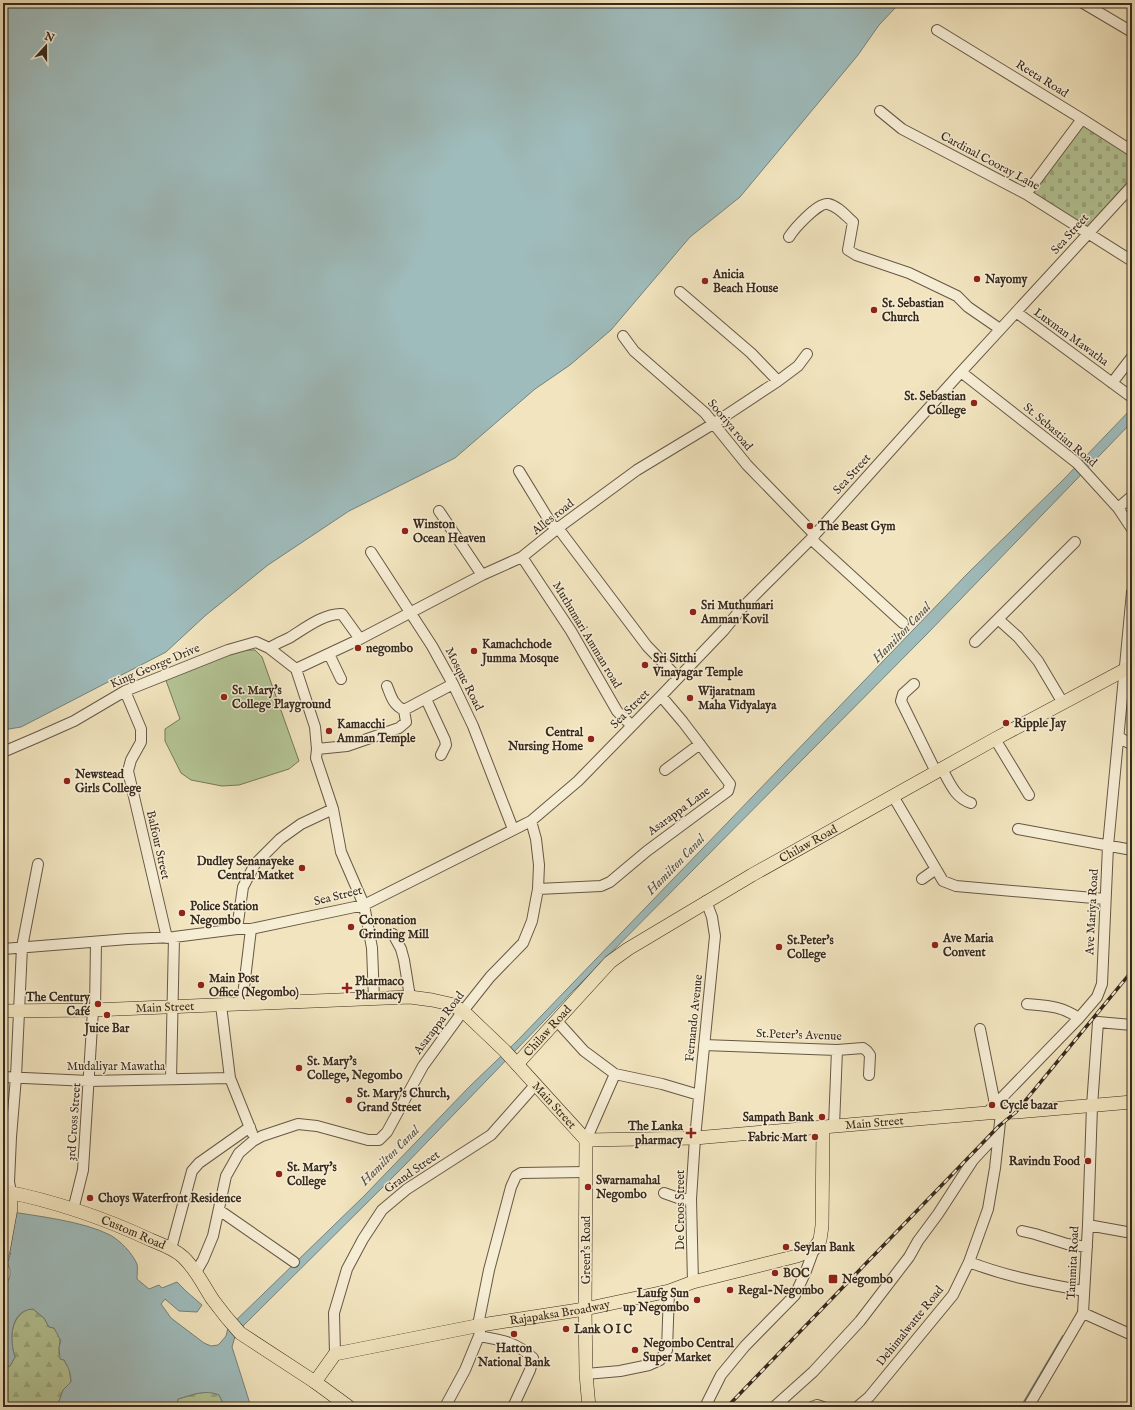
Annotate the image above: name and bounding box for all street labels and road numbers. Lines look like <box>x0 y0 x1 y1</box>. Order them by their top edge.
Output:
street label: Reeta Road <box>1013 57 1072 101</box>
street label: Cardinal Cooray Lane <box>938 128 1043 194</box>
street label: Sea Street <box>1048 211 1092 257</box>
street label: Luxman Mawatha <box>1031 305 1112 370</box>
street label: Sooriya road <box>704 396 756 454</box>
street label: St. Sebastian Road <box>1020 400 1100 471</box>
street label: Sea Street <box>830 451 874 497</box>
street label: Alles road <box>528 496 578 539</box>
street label: Muthumari Amman road <box>549 579 625 692</box>
street label: King George Drive <box>108 640 203 692</box>
street label: Mosque Road <box>441 645 487 714</box>
street label: Sea Street <box>607 686 653 732</box>
street label: Asarappa Lane <box>644 783 714 840</box>
street label: Balfour Street <box>143 809 173 881</box>
street label: Chilaw Road <box>777 821 840 866</box>
street label: Ave Mariya Road <box>1082 868 1102 956</box>
street label: Sea Street <box>312 883 364 909</box>
street label: Fernando Avenue <box>682 973 706 1062</box>
street label: Asarappa Road <box>410 988 469 1059</box>
street label: Main Street <box>135 998 195 1016</box>
street label: Chilaw Road <box>520 1002 575 1060</box>
street label: St.Peter's Avenue <box>756 1026 843 1044</box>
street label: Mudaliyar Mawatha <box>67 1059 166 1074</box>
street label: Main Street <box>529 1079 580 1132</box>
street label: 3rd Cross Street <box>64 1082 84 1162</box>
street label: Main Street <box>844 1113 904 1133</box>
street label: Grand Street <box>381 1147 443 1197</box>
street label: De Croos Street <box>673 1170 688 1250</box>
street label: Custom Road <box>99 1212 168 1253</box>
street label: Green's Road <box>579 1215 594 1284</box>
street label: Tammita Road <box>1064 1225 1082 1300</box>
street label: Dehimalwatte Road <box>873 1282 947 1369</box>
street label: Rajapaksa Broadway <box>508 1296 611 1328</box>

